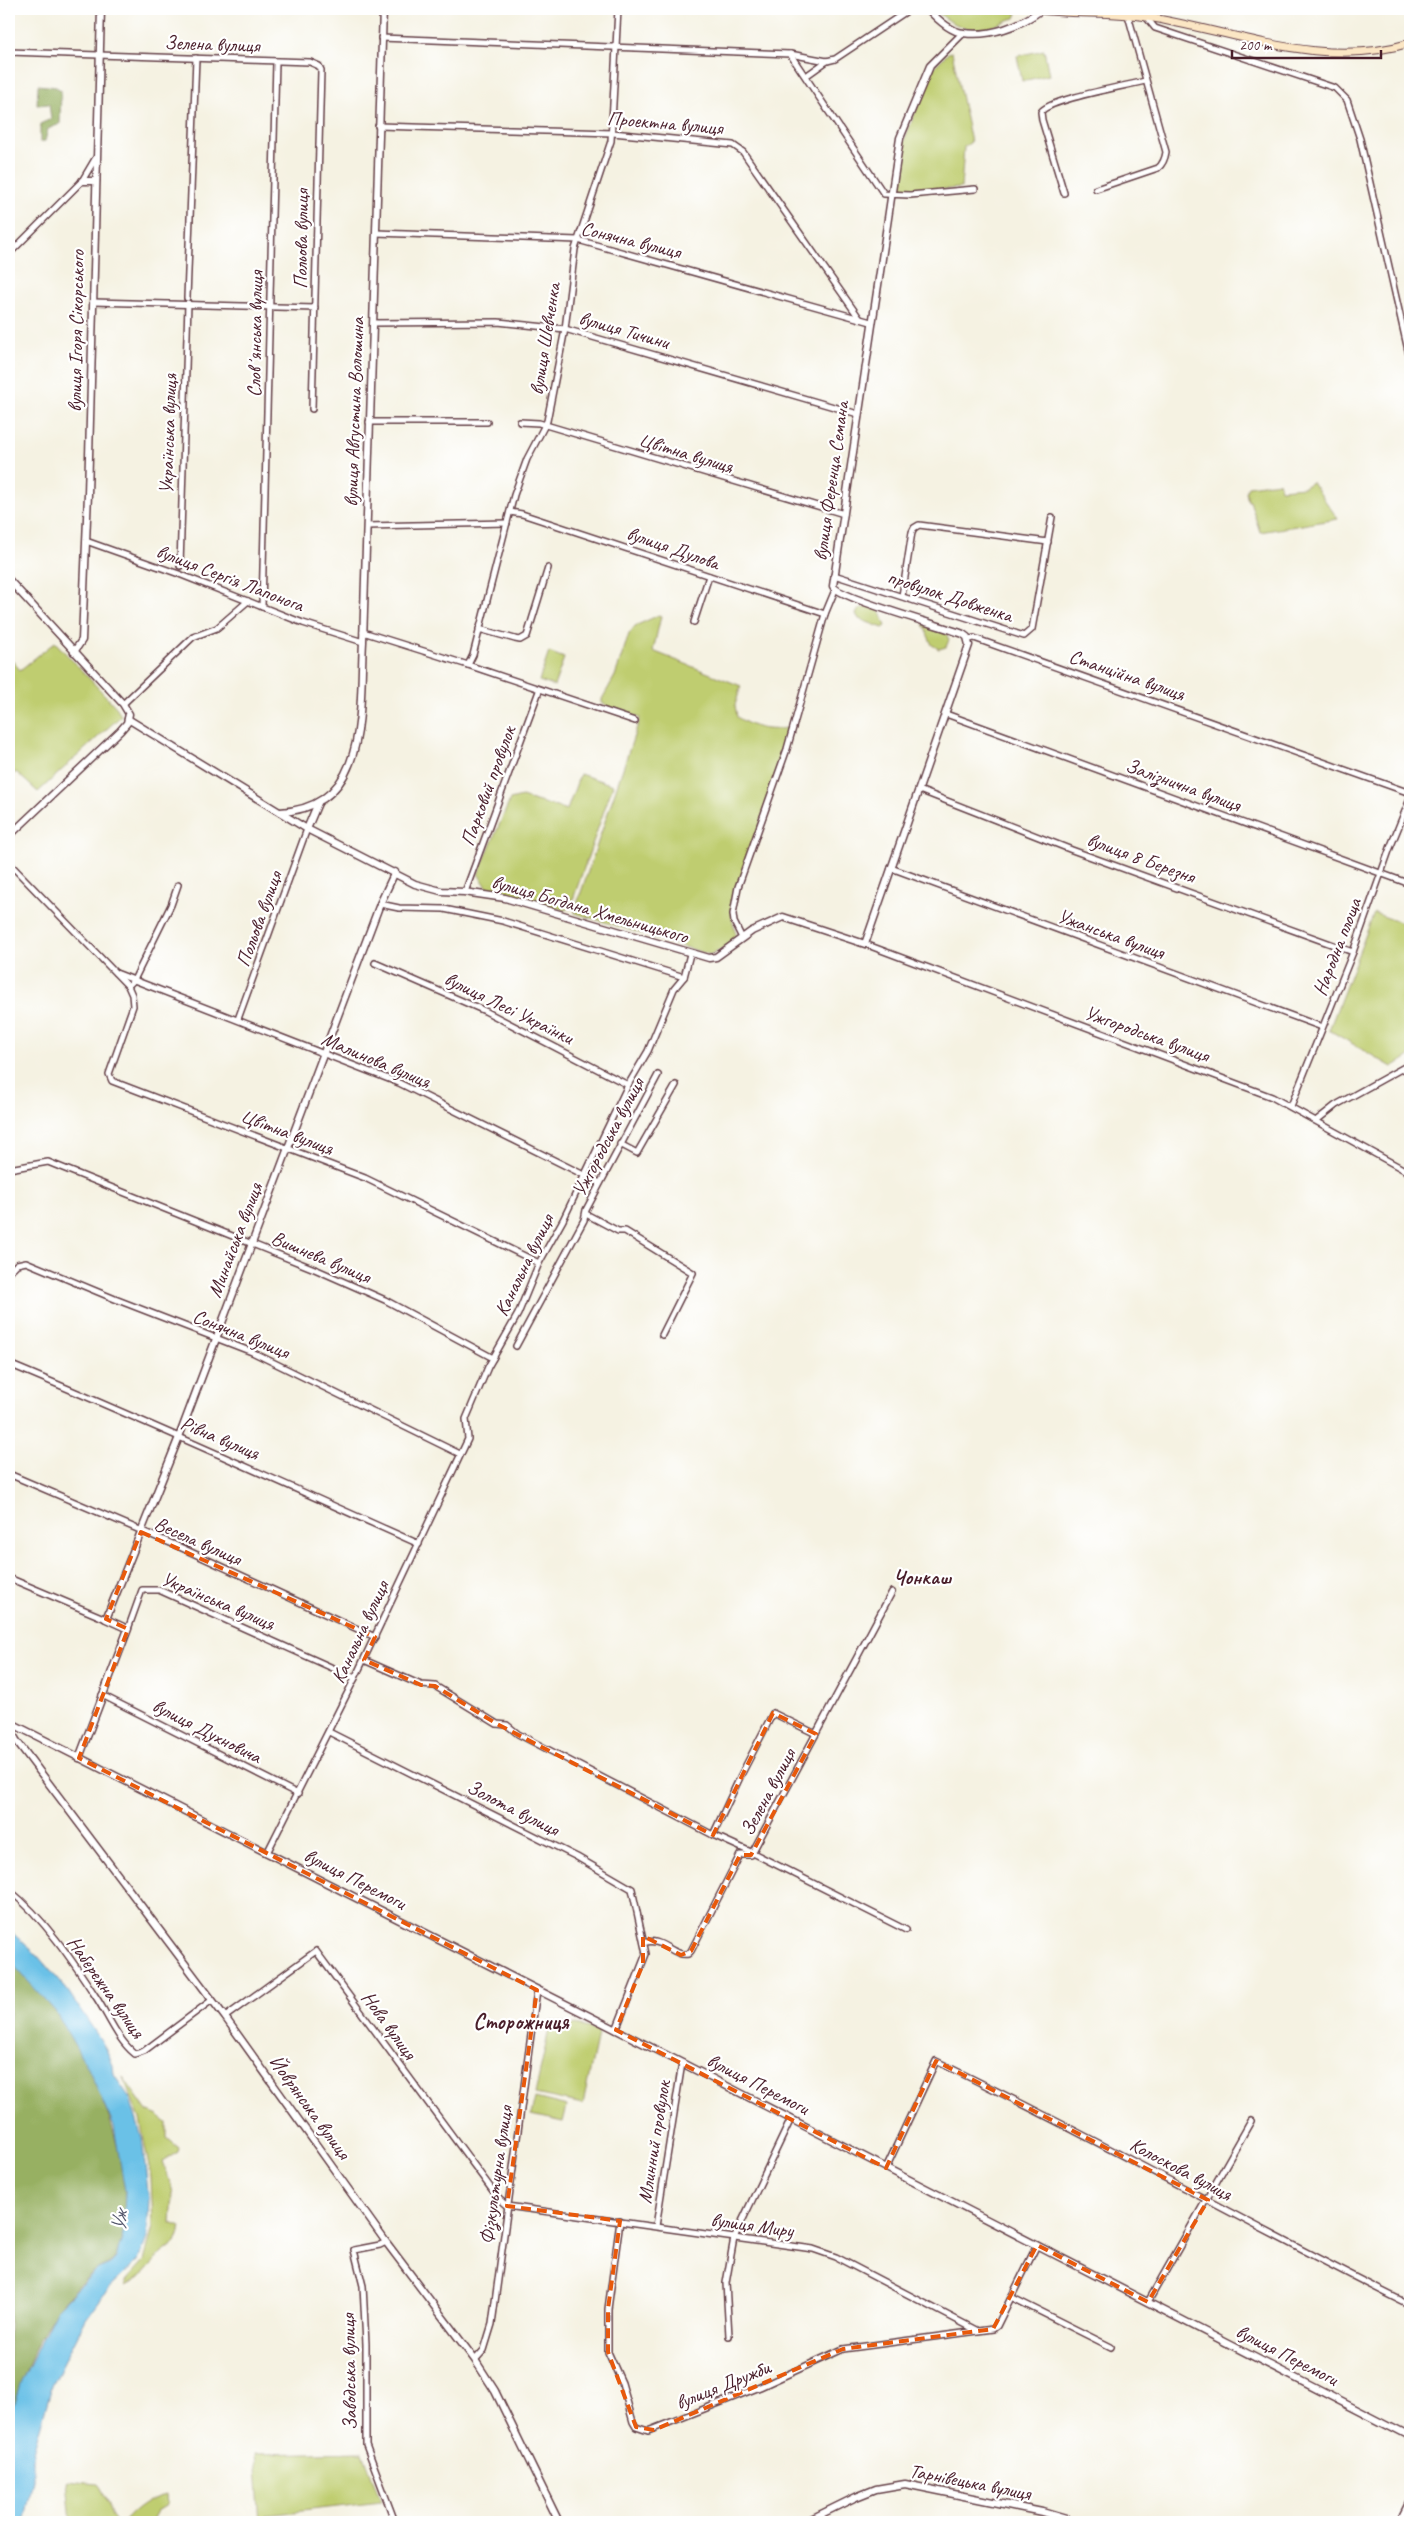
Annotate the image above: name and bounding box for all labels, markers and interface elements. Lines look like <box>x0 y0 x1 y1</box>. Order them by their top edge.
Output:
scale bar <box>1232 28 1380 60</box>
street label: Зелена вулиця <box>164 30 262 58</box>
text: 200 m <box>1239 36 1273 55</box>
street label: Проектна вулиця <box>606 105 726 141</box>
street label: Польова вулиця <box>288 187 314 289</box>
street label: Сонячна вулиця <box>579 216 685 265</box>
street label: вулиця Ігоря Сікорського <box>62 249 90 412</box>
street label: Словʼянська вулиця <box>241 269 269 397</box>
street label: вулиця Шевченка <box>524 279 566 397</box>
street label: вулиця Тичини <box>576 305 674 355</box>
street label: вулиця Августина Волошина <box>338 316 370 507</box>
street label: Українська вулиця <box>153 373 183 495</box>
street label: вулиця Ференца Семана <box>807 398 855 562</box>
street label: Цвітна вулиця <box>636 427 737 479</box>
street label: вулиця Дулова <box>623 521 724 576</box>
street label: вулиця Сергія Лапонога <box>153 538 309 618</box>
street label: провулок Довженка <box>884 564 1017 628</box>
street label: Станційна вулиця <box>1066 644 1189 707</box>
street label: Парковий провулок <box>455 721 522 849</box>
street label: Залізнична вулиця <box>1122 753 1246 819</box>
street label: вулиця 8 Березня <box>1084 827 1200 890</box>
street label: Польова вулиця <box>230 866 289 970</box>
street label: вулиця Богдана Хмельницького <box>489 869 692 949</box>
street label: Народна площа <box>1307 893 1368 999</box>
street label: Ужанська вулиця <box>1054 903 1169 965</box>
street label: вулиця Лесі Українки <box>440 966 579 1051</box>
street label: Ужгородська вулиця <box>1081 1000 1215 1069</box>
street label: Малинова вулиця <box>318 1026 435 1094</box>
street label: Ужгородська вулиця <box>566 1072 651 1201</box>
street label: Цвітна вулиця <box>237 1103 337 1161</box>
street label: Минайська вулиця <box>202 1178 269 1301</box>
street label: Канальна вулиця <box>489 1208 560 1320</box>
street label: Вишнева вулиця <box>268 1225 376 1290</box>
street label: Сонячна вулиця <box>189 1303 295 1365</box>
street label: Рівна вулиця <box>177 1410 264 1466</box>
street label: Весела вулиця <box>151 1511 247 1572</box>
district label: Чонкаш <box>893 1564 952 1590</box>
street label: Українська вулиця <box>158 1566 279 1636</box>
street label: Канальна вулиця <box>325 1575 396 1687</box>
street label: вулиця Духновича <box>148 1693 267 1770</box>
street label: Зелена вулиця <box>735 1742 802 1840</box>
street label: Золота вулиця <box>463 1774 565 1843</box>
street label: вулиця Перемоги <box>300 1843 412 1916</box>
street label: Набережна вулиця <box>62 1931 151 2044</box>
street label: Нова вулиця <box>356 1986 423 2065</box>
district label: Сторожниця <box>473 2008 571 2036</box>
street label: вулиця Перемоги <box>703 2048 815 2121</box>
street label: Йоврянська вулиця <box>264 2050 358 2166</box>
street label: Млинний провулок <box>632 2077 676 2205</box>
street label: Фізкультурна вулиця <box>474 2102 519 2246</box>
street label: Колоскова вулиця <box>1126 2132 1237 2207</box>
water label: Уж <box>105 2206 133 2232</box>
street label: вулиця Миру <box>709 2207 796 2243</box>
street label: Заводська вулиця <box>335 2311 363 2431</box>
street label: вулиця Перемоги <box>1232 2319 1344 2392</box>
street label: вулиця Дружби <box>672 2354 775 2415</box>
street label: Тарнівецька вулиця <box>907 2458 1034 2506</box>

